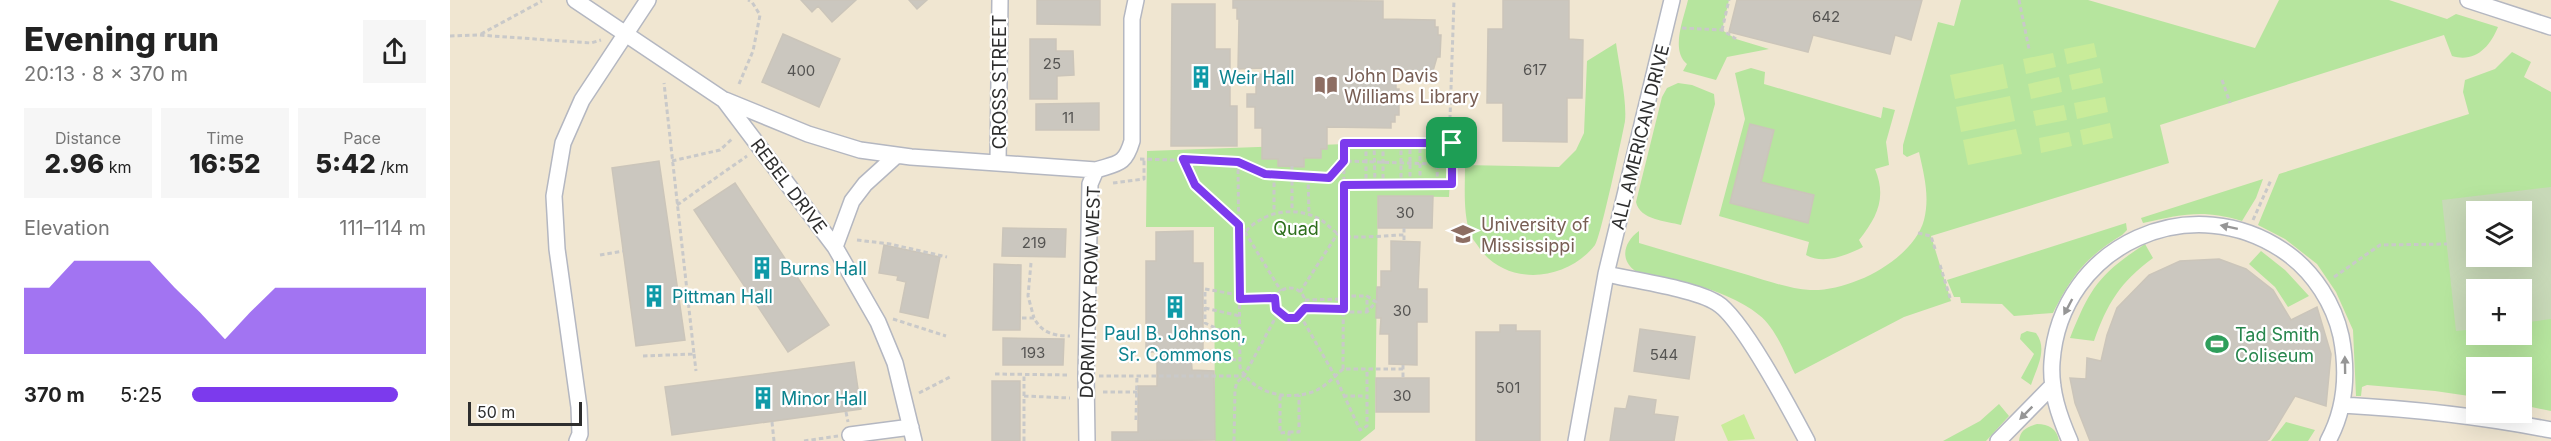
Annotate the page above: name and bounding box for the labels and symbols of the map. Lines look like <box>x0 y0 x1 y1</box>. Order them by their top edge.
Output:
house number: 642 <box>1812 7 1840 26</box>
street label: CROSS STREET <box>989 15 1010 149</box>
street label: ALL AMERICAN DRIVE <box>1607 42 1673 232</box>
house number: 25 <box>1043 54 1061 73</box>
house number: 617 <box>1523 60 1547 79</box>
house number: 400 <box>787 61 815 80</box>
building icon: Weir Hall <box>1188 64 1214 90</box>
place label: John Davis Williams Library <box>1344 65 1479 107</box>
place label: Weir Hall <box>1219 67 1295 88</box>
library icon: John Davis Williams Library <box>1313 72 1339 98</box>
house number: 11 <box>1062 108 1074 127</box>
pin <box>1426 117 1477 168</box>
street label: REBEL DRIVE <box>747 135 831 237</box>
street label: DORMITORY ROW WEST <box>1076 185 1104 399</box>
house number: 30 <box>1396 203 1414 222</box>
place label: University of Mississippi <box>1481 214 1589 256</box>
park label: Quad <box>1273 218 1319 239</box>
school or university icon: University of Mississippi <box>1450 221 1476 247</box>
one-way arrow <box>2219 222 2238 231</box>
house number: 219 <box>1022 233 1046 252</box>
building icon: Burns Hall <box>749 255 775 281</box>
place label: Burns Hall <box>780 258 867 279</box>
building icon: Pittman Hall <box>641 283 667 309</box>
place label: Pittman Hall <box>672 286 773 307</box>
building icon: Paul B. Johnson, Sr. Commons <box>1162 294 1188 320</box>
one-way arrow <box>2063 298 2073 316</box>
house number: 30 <box>1393 301 1411 320</box>
place label: Paul B. Johnson, Sr. Commons <box>1104 323 1246 365</box>
place label: Tad Smith Coliseum <box>2235 324 2320 366</box>
sports icon: Tad Smith Coliseum <box>2204 331 2230 357</box>
house number: 193 <box>1021 343 1045 362</box>
house number: 544 <box>1650 345 1678 364</box>
one-way arrow <box>2340 355 2350 374</box>
house number: 501 <box>1496 378 1520 397</box>
building icon: Minor Hall <box>750 385 776 411</box>
house number: 30 <box>1393 386 1411 405</box>
place label: Minor Hall <box>781 388 867 409</box>
scale bar <box>468 399 582 426</box>
one-way arrow <box>2019 406 2033 421</box>

